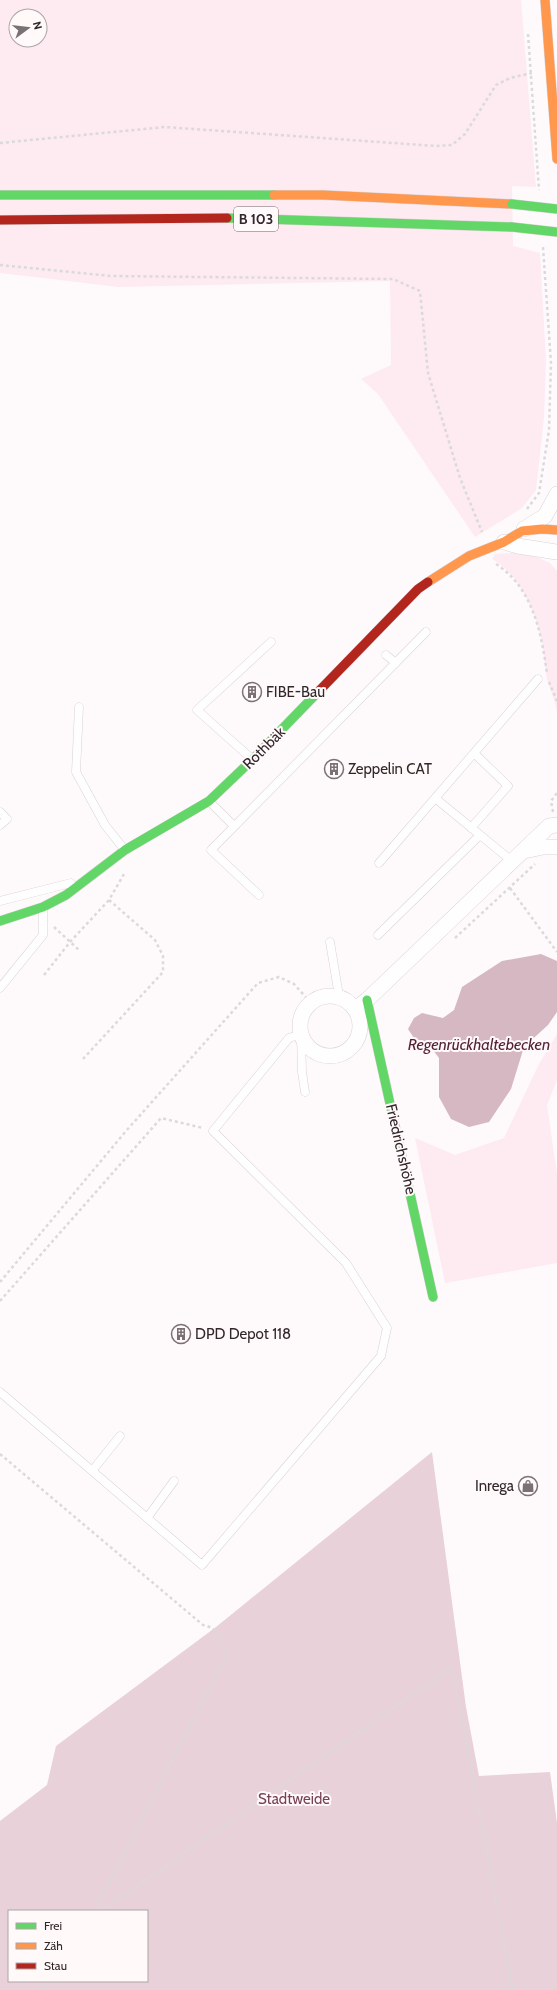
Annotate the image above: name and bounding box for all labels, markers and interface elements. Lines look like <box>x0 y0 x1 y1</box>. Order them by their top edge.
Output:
north arrow <box>8 8 48 48</box>
text: N <box>30 20 45 31</box>
road number: B 103 <box>234 207 278 231</box>
building icon: FIBE-Bau <box>241 681 263 703</box>
place label: FIBE-Bau <box>266 683 325 701</box>
street label: Rothbäk <box>239 723 289 773</box>
building icon: Zeppelin CAT <box>323 758 345 780</box>
place label: Zeppelin CAT <box>348 760 432 778</box>
water label: Regenrückhaltebecken <box>408 1035 550 1054</box>
street label: Friedrichshöhe <box>382 1102 420 1196</box>
building icon: DPD Depot 118 <box>170 1323 192 1345</box>
place label: DPD Depot 118 <box>195 1325 291 1343</box>
shop icon: Inrega <box>517 1475 539 1497</box>
place label: Inrega <box>475 1477 515 1495</box>
park label: Stadtweide <box>258 1790 330 1808</box>
legend <box>8 1910 148 1982</box>
text: Frei <box>44 1918 62 1933</box>
text: Zäh <box>44 1938 63 1953</box>
text: Stau <box>44 1958 67 1973</box>

